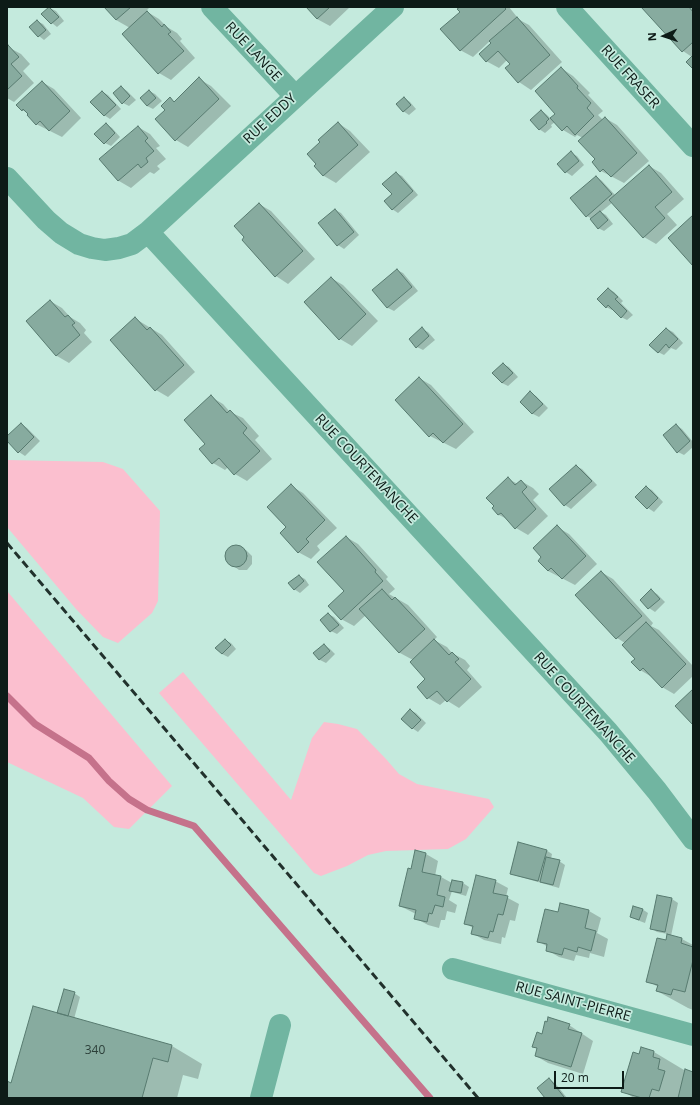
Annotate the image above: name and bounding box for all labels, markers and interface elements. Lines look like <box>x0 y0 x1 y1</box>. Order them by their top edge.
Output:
north arrow <box>644 16 684 56</box>
street label: RUE LANGE <box>221 19 285 85</box>
text: N <box>644 32 659 42</box>
street label: RUE FRASER <box>597 42 663 112</box>
street label: RUE EDDY <box>240 90 300 148</box>
street label: RUE COURTEMANCHE <box>311 411 421 527</box>
street label: RUE COURTEMANCHE <box>530 649 638 767</box>
street label: RUE SAINT-PIERRE <box>514 979 632 1025</box>
house number: 340 <box>85 1044 105 1058</box>
scale bar <box>556 1063 626 1089</box>
text: 20 m <box>561 1069 589 1086</box>

